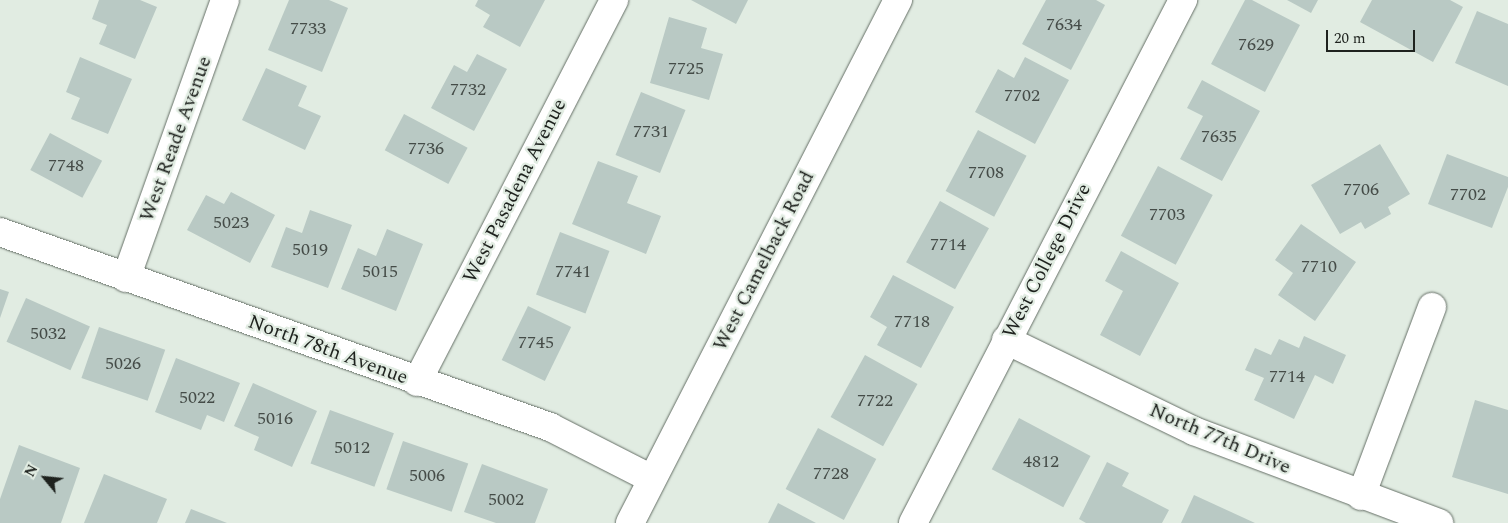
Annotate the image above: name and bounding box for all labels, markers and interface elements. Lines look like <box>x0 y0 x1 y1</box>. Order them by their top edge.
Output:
house number: 7634 <box>1046 14 1082 36</box>
house number: 7733 <box>290 18 326 40</box>
scale bar <box>1328 20 1417 52</box>
text: 20 m <box>1334 27 1366 50</box>
house number: 7629 <box>1238 34 1274 56</box>
street label: West Reade Avenue <box>135 53 217 225</box>
house number: 7725 <box>668 58 704 80</box>
house number: 7732 <box>450 79 486 101</box>
house number: 7702 <box>1004 85 1040 107</box>
street label: West Pasadena Avenue <box>458 95 572 287</box>
house number: 7731 <box>633 121 669 143</box>
house number: 7635 <box>1201 126 1237 148</box>
house number: 7736 <box>408 138 444 160</box>
house number: 7748 <box>48 155 84 177</box>
house number: 7708 <box>968 162 1004 184</box>
street label: West Camelback Road <box>708 167 820 355</box>
house number: 7706 <box>1343 179 1379 201</box>
street label: West College Drive <box>998 180 1096 342</box>
house number: 7702 <box>1450 184 1486 206</box>
house number: 7703 <box>1149 204 1185 226</box>
house number: 5023 <box>213 212 249 234</box>
house number: 7714 <box>930 234 966 256</box>
house number: 5019 <box>292 239 328 261</box>
house number: 7710 <box>1301 256 1337 278</box>
house number: 5015 <box>362 261 398 283</box>
house number: 7741 <box>555 261 591 283</box>
street label: North 78th Avenue <box>245 310 411 390</box>
house number: 7718 <box>894 311 930 333</box>
house number: 5032 <box>30 323 66 345</box>
house number: 7745 <box>518 332 554 354</box>
house number: 5026 <box>105 353 141 375</box>
house number: 7714 <box>1269 366 1305 388</box>
house number: 5022 <box>179 387 215 409</box>
house number: 7722 <box>857 390 893 412</box>
street label: North 77th Drive <box>1146 398 1294 480</box>
house number: 5016 <box>257 408 293 430</box>
house number: 5012 <box>334 437 370 459</box>
house number: 4812 <box>1023 451 1059 473</box>
north arrow <box>20 453 70 503</box>
text: N <box>19 461 43 481</box>
house number: 7728 <box>813 463 849 485</box>
house number: 5006 <box>409 465 445 487</box>
house number: 5002 <box>488 489 524 511</box>

